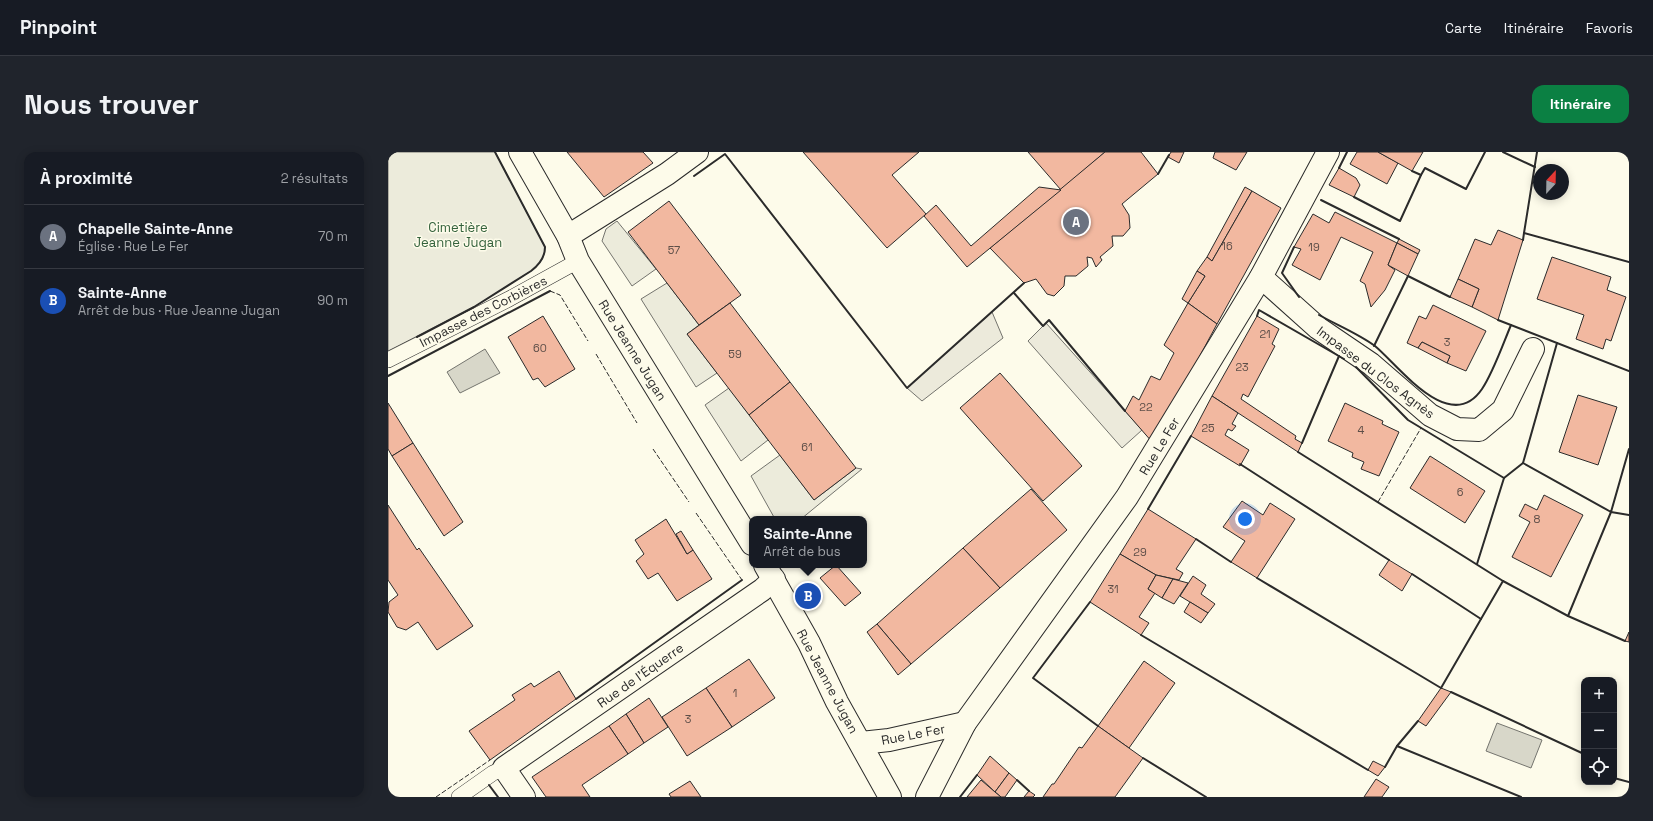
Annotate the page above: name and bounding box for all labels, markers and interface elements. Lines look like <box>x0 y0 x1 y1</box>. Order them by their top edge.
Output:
text: Pinpoint <box>20 15 97 40</box>
text: Carte <box>1445 19 1482 37</box>
text: Itinéraire <box>1504 19 1564 37</box>
text: Favoris <box>1586 19 1633 37</box>
button: Itinéraire <box>1532 85 1629 123</box>
text: Nous trouver <box>24 86 199 122</box>
north arrow <box>1533 164 1569 200</box>
text: À proximité <box>40 167 133 189</box>
text: 2 résultats <box>281 170 348 187</box>
pin: A <box>1063 207 1089 237</box>
text: Chapelle Sainte-Anne <box>78 219 233 238</box>
park label: Cimetière Jeanne Jugan <box>414 219 502 251</box>
text: A <box>49 228 57 245</box>
text: 70 m <box>318 228 348 245</box>
text: Église · Rue Le Fer <box>78 238 189 255</box>
house number: 16 <box>1221 239 1233 253</box>
house number: 19 <box>1308 240 1320 254</box>
house number: 57 <box>668 243 680 257</box>
street label: Impasse des Corbières <box>417 272 550 351</box>
text: Sainte-Anne <box>78 283 167 302</box>
text: B <box>49 292 57 309</box>
text: 90 m <box>317 292 348 309</box>
street label: Rue Jeanne Jugan <box>595 297 670 404</box>
text: Arrêt de bus · Rue Jeanne Jugan <box>78 302 280 319</box>
street label: Impasse du Clos Agnès <box>1313 323 1438 422</box>
house number: 21 <box>1259 327 1271 341</box>
house number: 3 <box>1444 335 1451 349</box>
house number: 60 <box>533 341 547 355</box>
house number: 59 <box>728 347 742 361</box>
house number: 23 <box>1235 360 1249 374</box>
house number: 22 <box>1139 400 1153 414</box>
street label: Rue Le Fer <box>1135 414 1183 478</box>
house number: 25 <box>1201 421 1215 435</box>
house number: 4 <box>1358 423 1365 437</box>
house number: 61 <box>801 440 813 454</box>
house number: 6 <box>1457 485 1464 499</box>
your location <box>1235 509 1255 529</box>
house number: 8 <box>1534 512 1541 526</box>
popup <box>749 516 867 568</box>
text: Sainte-Anne <box>763 524 853 543</box>
text: Arrêt de bus <box>763 543 841 560</box>
house number: 29 <box>1133 545 1147 559</box>
pin: B <box>795 581 821 611</box>
house number: 31 <box>1107 582 1119 596</box>
street label: Rue Jeanne Jugan <box>793 626 862 736</box>
street label: Rue de l'Équerre <box>594 639 687 712</box>
map controls <box>1581 677 1617 785</box>
button: + <box>1581 677 1617 713</box>
house number: 1 <box>733 686 737 700</box>
house number: 3 <box>685 712 692 726</box>
button: − <box>1581 713 1617 749</box>
street label: Rue Le Fer <box>880 720 947 749</box>
button: locate <box>1581 749 1617 785</box>

